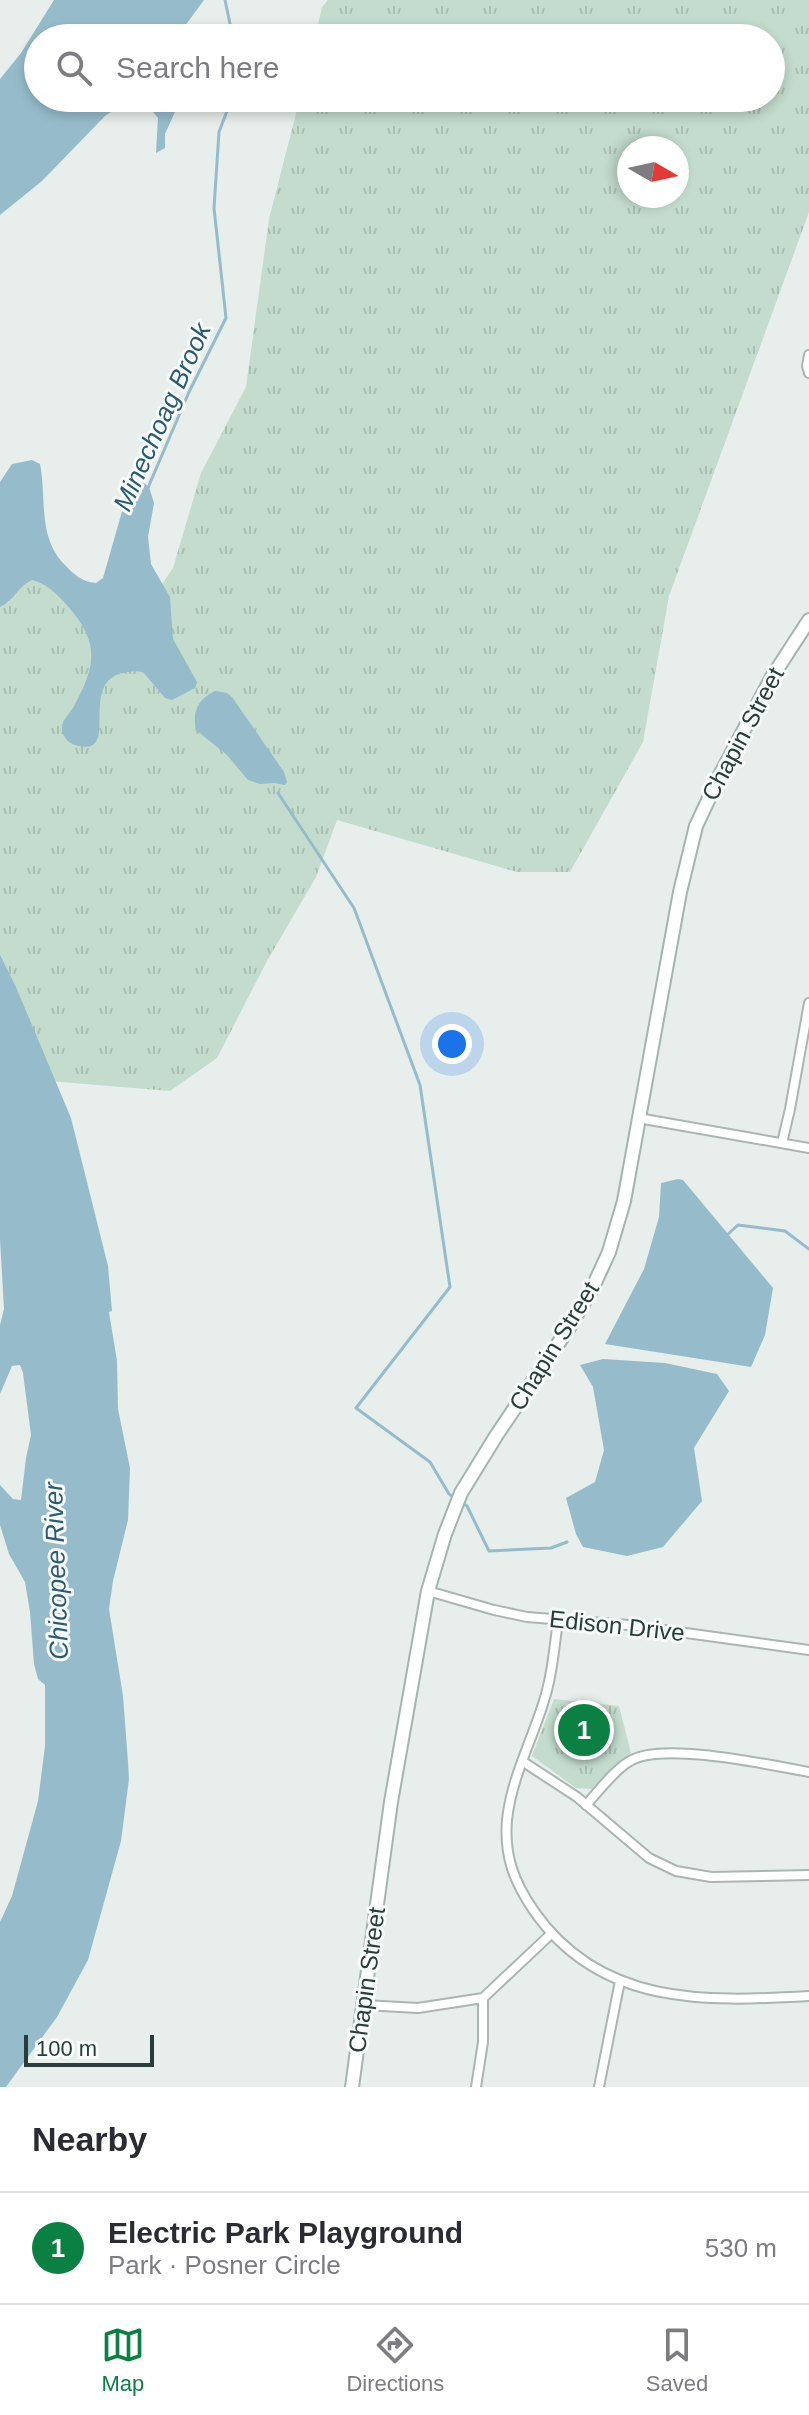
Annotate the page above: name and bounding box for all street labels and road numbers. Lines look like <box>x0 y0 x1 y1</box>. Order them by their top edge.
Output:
street label: Chapin Street <box>696 662 789 805</box>
street label: Chapin Street <box>503 1276 604 1415</box>
street label: Edison Drive <box>548 1605 686 1646</box>
street label: Chapin Street <box>343 1905 390 2054</box>

